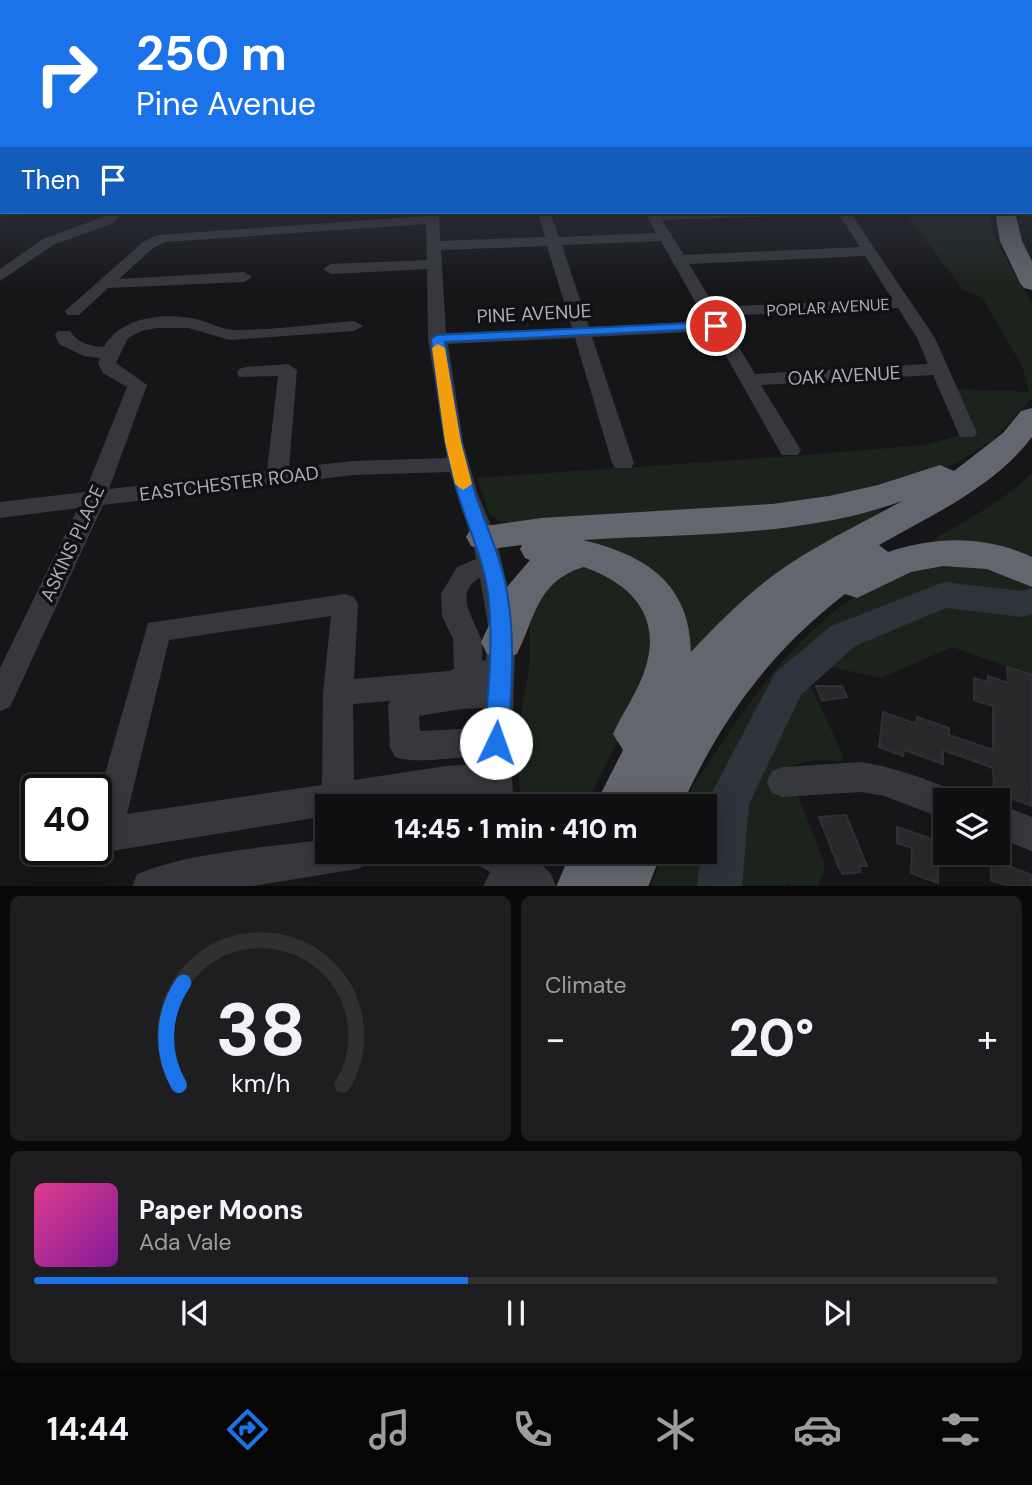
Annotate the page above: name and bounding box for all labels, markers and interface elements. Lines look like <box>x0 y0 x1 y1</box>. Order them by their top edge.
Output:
text: 250 m <box>136 21 287 85</box>
icon: right <box>21 28 112 119</box>
text: Pine Avenue <box>136 83 316 125</box>
icon: arrive <box>94 161 132 199</box>
text: Then <box>21 163 80 197</box>
street label: POPLAR AVENUE <box>766 294 890 321</box>
pin <box>686 296 746 356</box>
street label: PINE AVENUE <box>476 298 592 329</box>
icon: arrive <box>697 307 735 345</box>
street label: OAK AVENUE <box>787 360 901 391</box>
street label: EASTCHESTER ROAD <box>138 460 320 507</box>
street label: ASKINS PLACE <box>35 481 110 605</box>
position arrow <box>459 706 533 780</box>
speed limit sign: 40 <box>21 774 112 865</box>
map controls <box>933 788 1010 865</box>
button: layers <box>933 788 1010 865</box>
text: 14:45 · 1 min · 410 m <box>394 812 638 846</box>
text: Climate <box>545 970 627 1000</box>
text: 38 <box>216 983 305 1078</box>
text: 20° <box>729 1004 814 1072</box>
text: − <box>545 1014 566 1064</box>
text: + <box>977 1014 998 1064</box>
text: km/h <box>231 1066 290 1099</box>
text: Paper Moons <box>139 1193 303 1227</box>
text: Ada Vale <box>139 1227 232 1257</box>
icon: previous <box>176 1294 214 1332</box>
icon: pause <box>497 1294 535 1332</box>
icon: next <box>818 1294 856 1332</box>
icon: directions <box>223 1405 272 1454</box>
icon: music <box>365 1405 414 1454</box>
icon: phone <box>508 1405 557 1454</box>
icon: climate <box>651 1405 700 1454</box>
icon: car <box>793 1405 842 1454</box>
icon: filters <box>936 1405 985 1454</box>
text: 14:44 <box>47 1408 129 1450</box>

